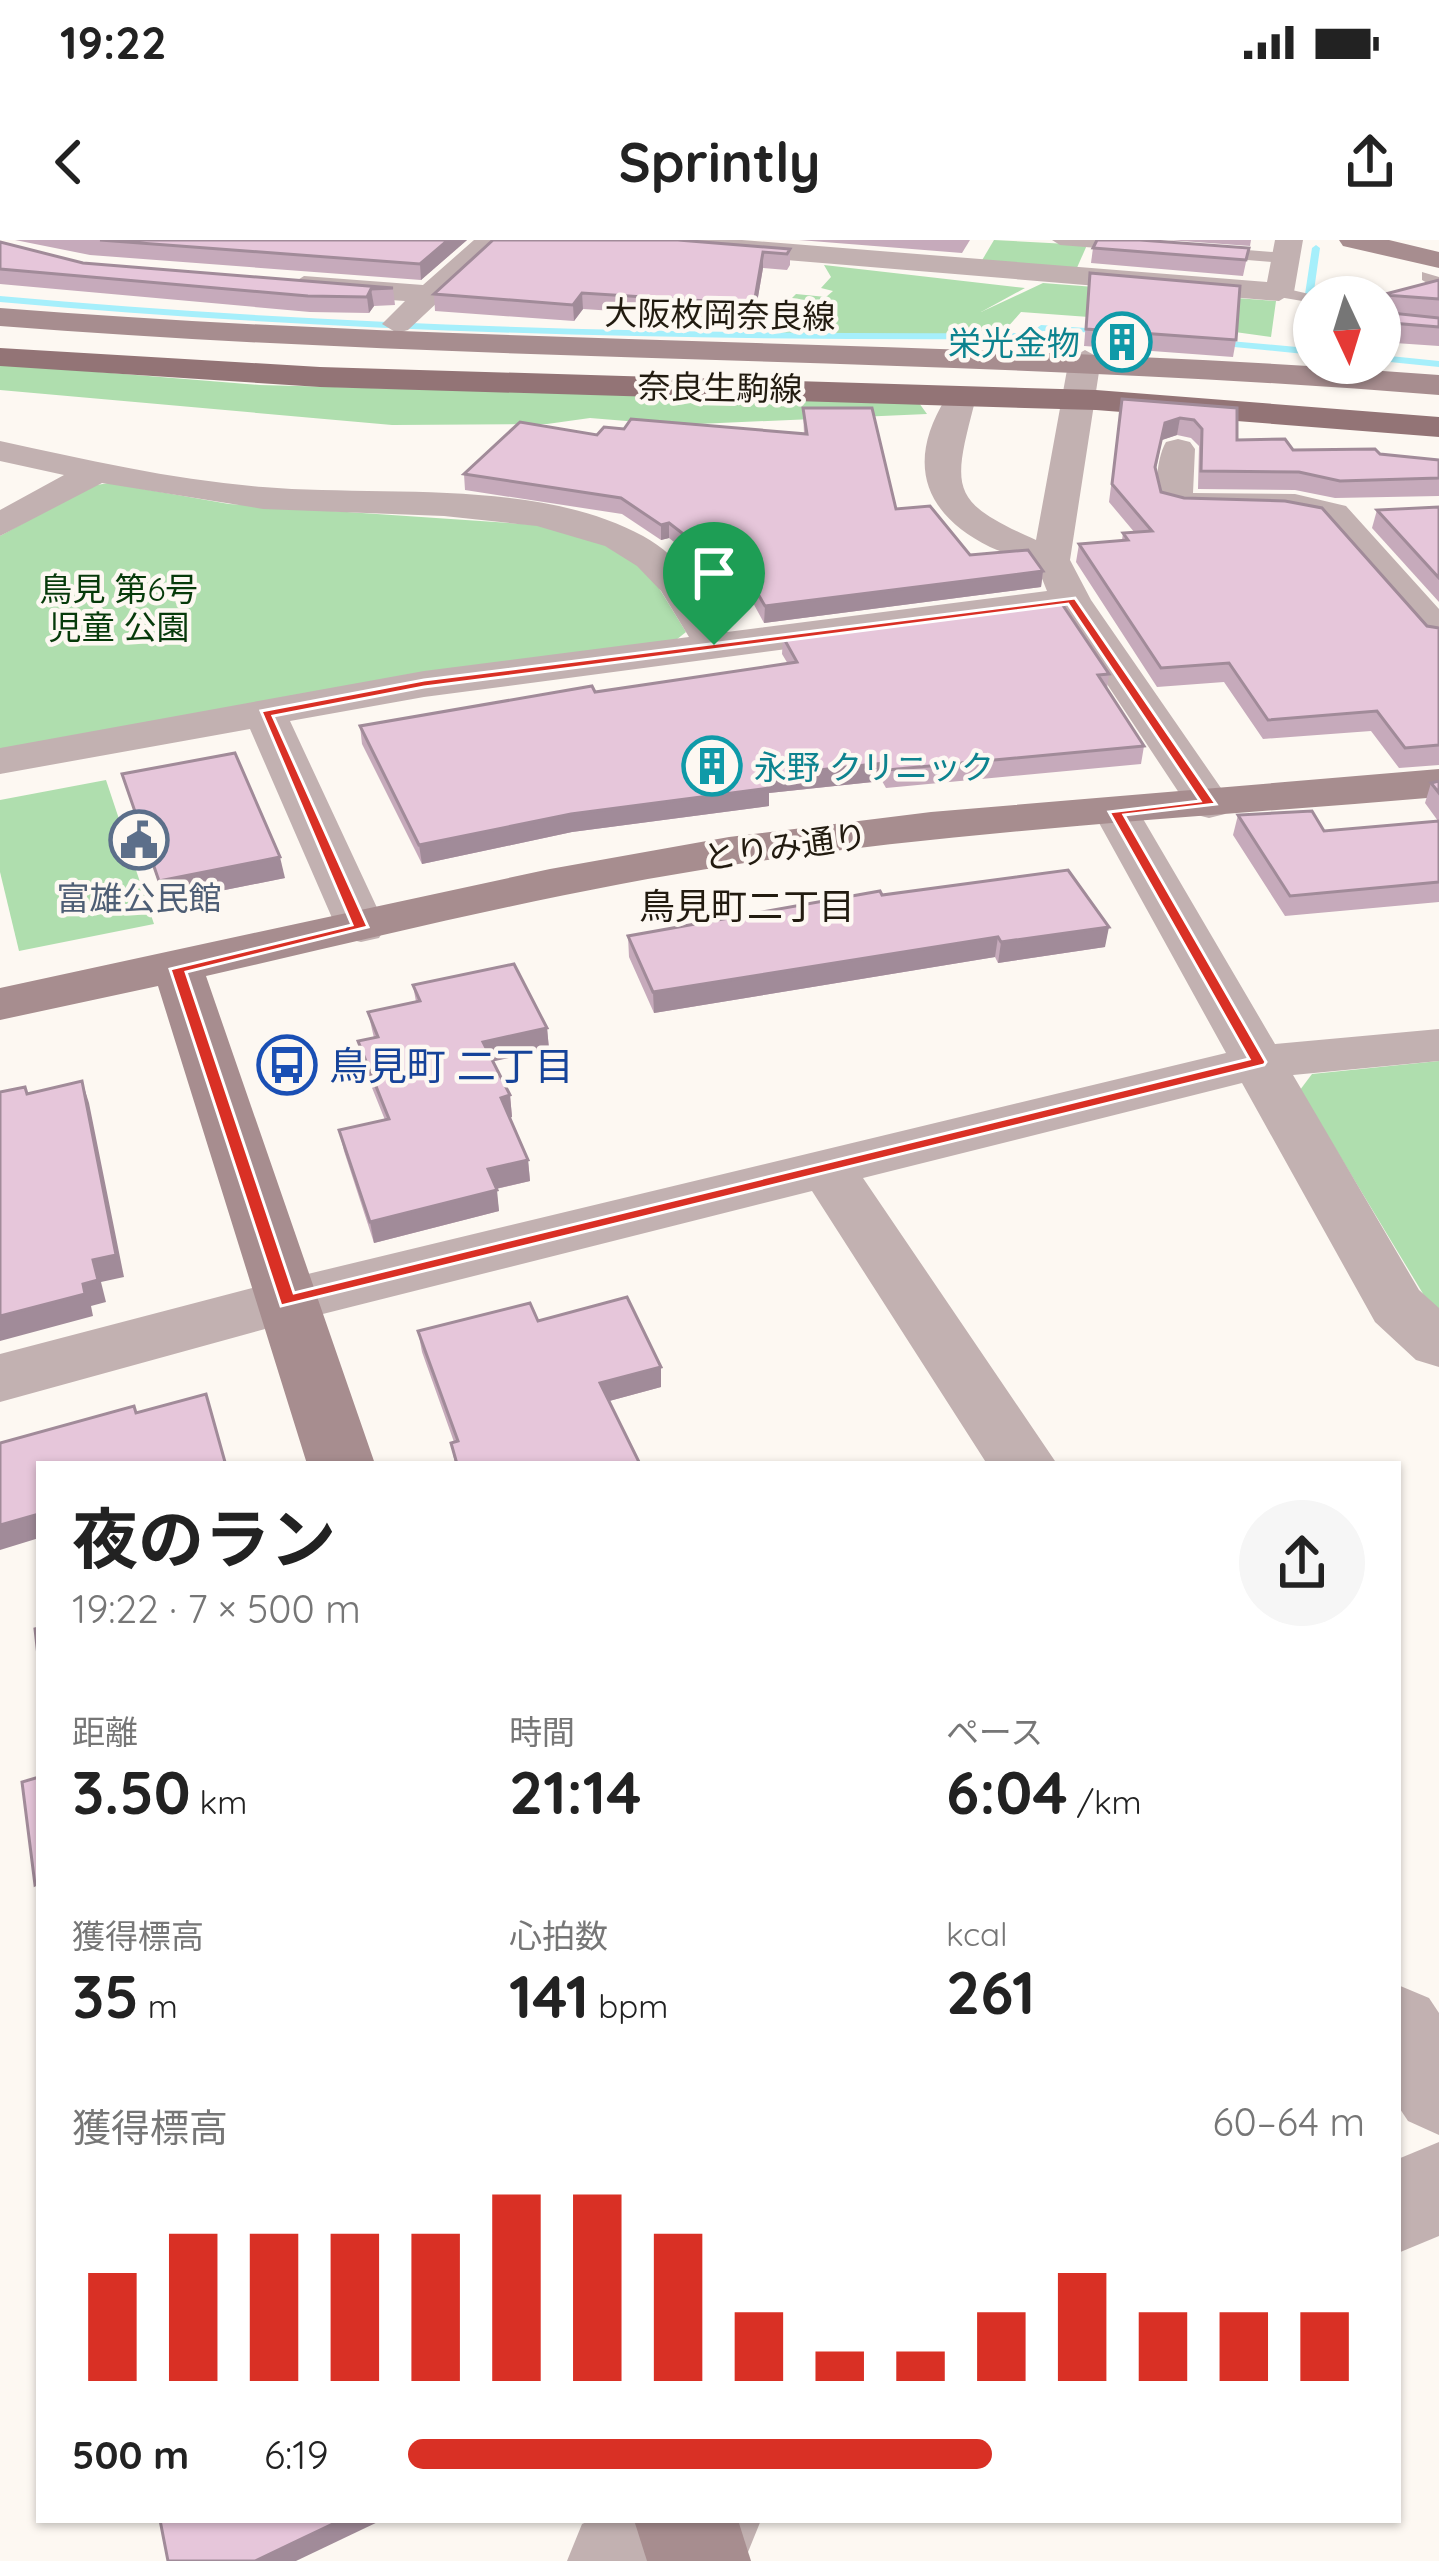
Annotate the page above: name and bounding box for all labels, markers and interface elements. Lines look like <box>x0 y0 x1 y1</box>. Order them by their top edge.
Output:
text: 19:22 <box>60 14 167 70</box>
text: Sprintly <box>618 128 821 196</box>
icon: back <box>36 129 102 195</box>
icon: share <box>1337 129 1403 195</box>
north arrow <box>1293 276 1401 384</box>
map controls <box>1293 276 1401 384</box>
street label: 大阪枚岡奈良線 <box>604 291 836 337</box>
building icon: 栄光金物 <box>1091 311 1153 373</box>
place label: 栄光金物 <box>948 322 1080 363</box>
street label: 奈良生駒線 <box>637 365 803 409</box>
pin <box>663 522 765 645</box>
icon: arrive <box>681 540 747 606</box>
park label: 鳥見 第6号 児童 公園 <box>40 568 198 647</box>
building icon: 永野 クリニック <box>681 735 743 797</box>
place label: 永野 クリニック <box>754 746 994 787</box>
public building icon: 富雄公民館 <box>108 809 170 871</box>
street label: とりみ通り <box>700 814 870 878</box>
place label: 富雄公民館 <box>57 877 222 918</box>
district label: 鳥見町二丁目 <box>639 883 855 928</box>
bus stop icon: 鳥見町 二丁目 <box>256 1034 318 1096</box>
place label: 鳥見町 二丁目 <box>329 1041 574 1090</box>
text: 夜のラン <box>72 1497 336 1580</box>
button: share <box>1239 1500 1365 1626</box>
text: 19:22 · 7 × 500 m <box>72 1584 361 1633</box>
text: 距離 <box>72 1711 138 1752</box>
text: 時間 <box>509 1711 575 1752</box>
text: ペース <box>946 1711 1043 1752</box>
text: 3.50 <box>72 1754 191 1829</box>
text: 21:14 <box>509 1754 641 1829</box>
text: 6:04 <box>946 1754 1068 1829</box>
text: km <box>191 1781 247 1822</box>
text: /km <box>1068 1781 1142 1822</box>
text: kcal <box>946 1913 1008 1954</box>
text: 獲得標高 <box>72 1915 204 1956</box>
text: 心拍数 <box>509 1915 608 1956</box>
text: 261 <box>946 1954 1035 2029</box>
text: 35 <box>72 1958 139 2033</box>
text: 141 <box>509 1958 589 2033</box>
text: m <box>139 1985 178 2026</box>
text: bpm <box>589 1985 668 2026</box>
text: 60–64 m <box>1213 2097 1365 2146</box>
text: 獲得標高 <box>72 2103 228 2152</box>
text: 500 m <box>72 2430 189 2479</box>
text: 6:19 <box>264 2430 328 2479</box>

